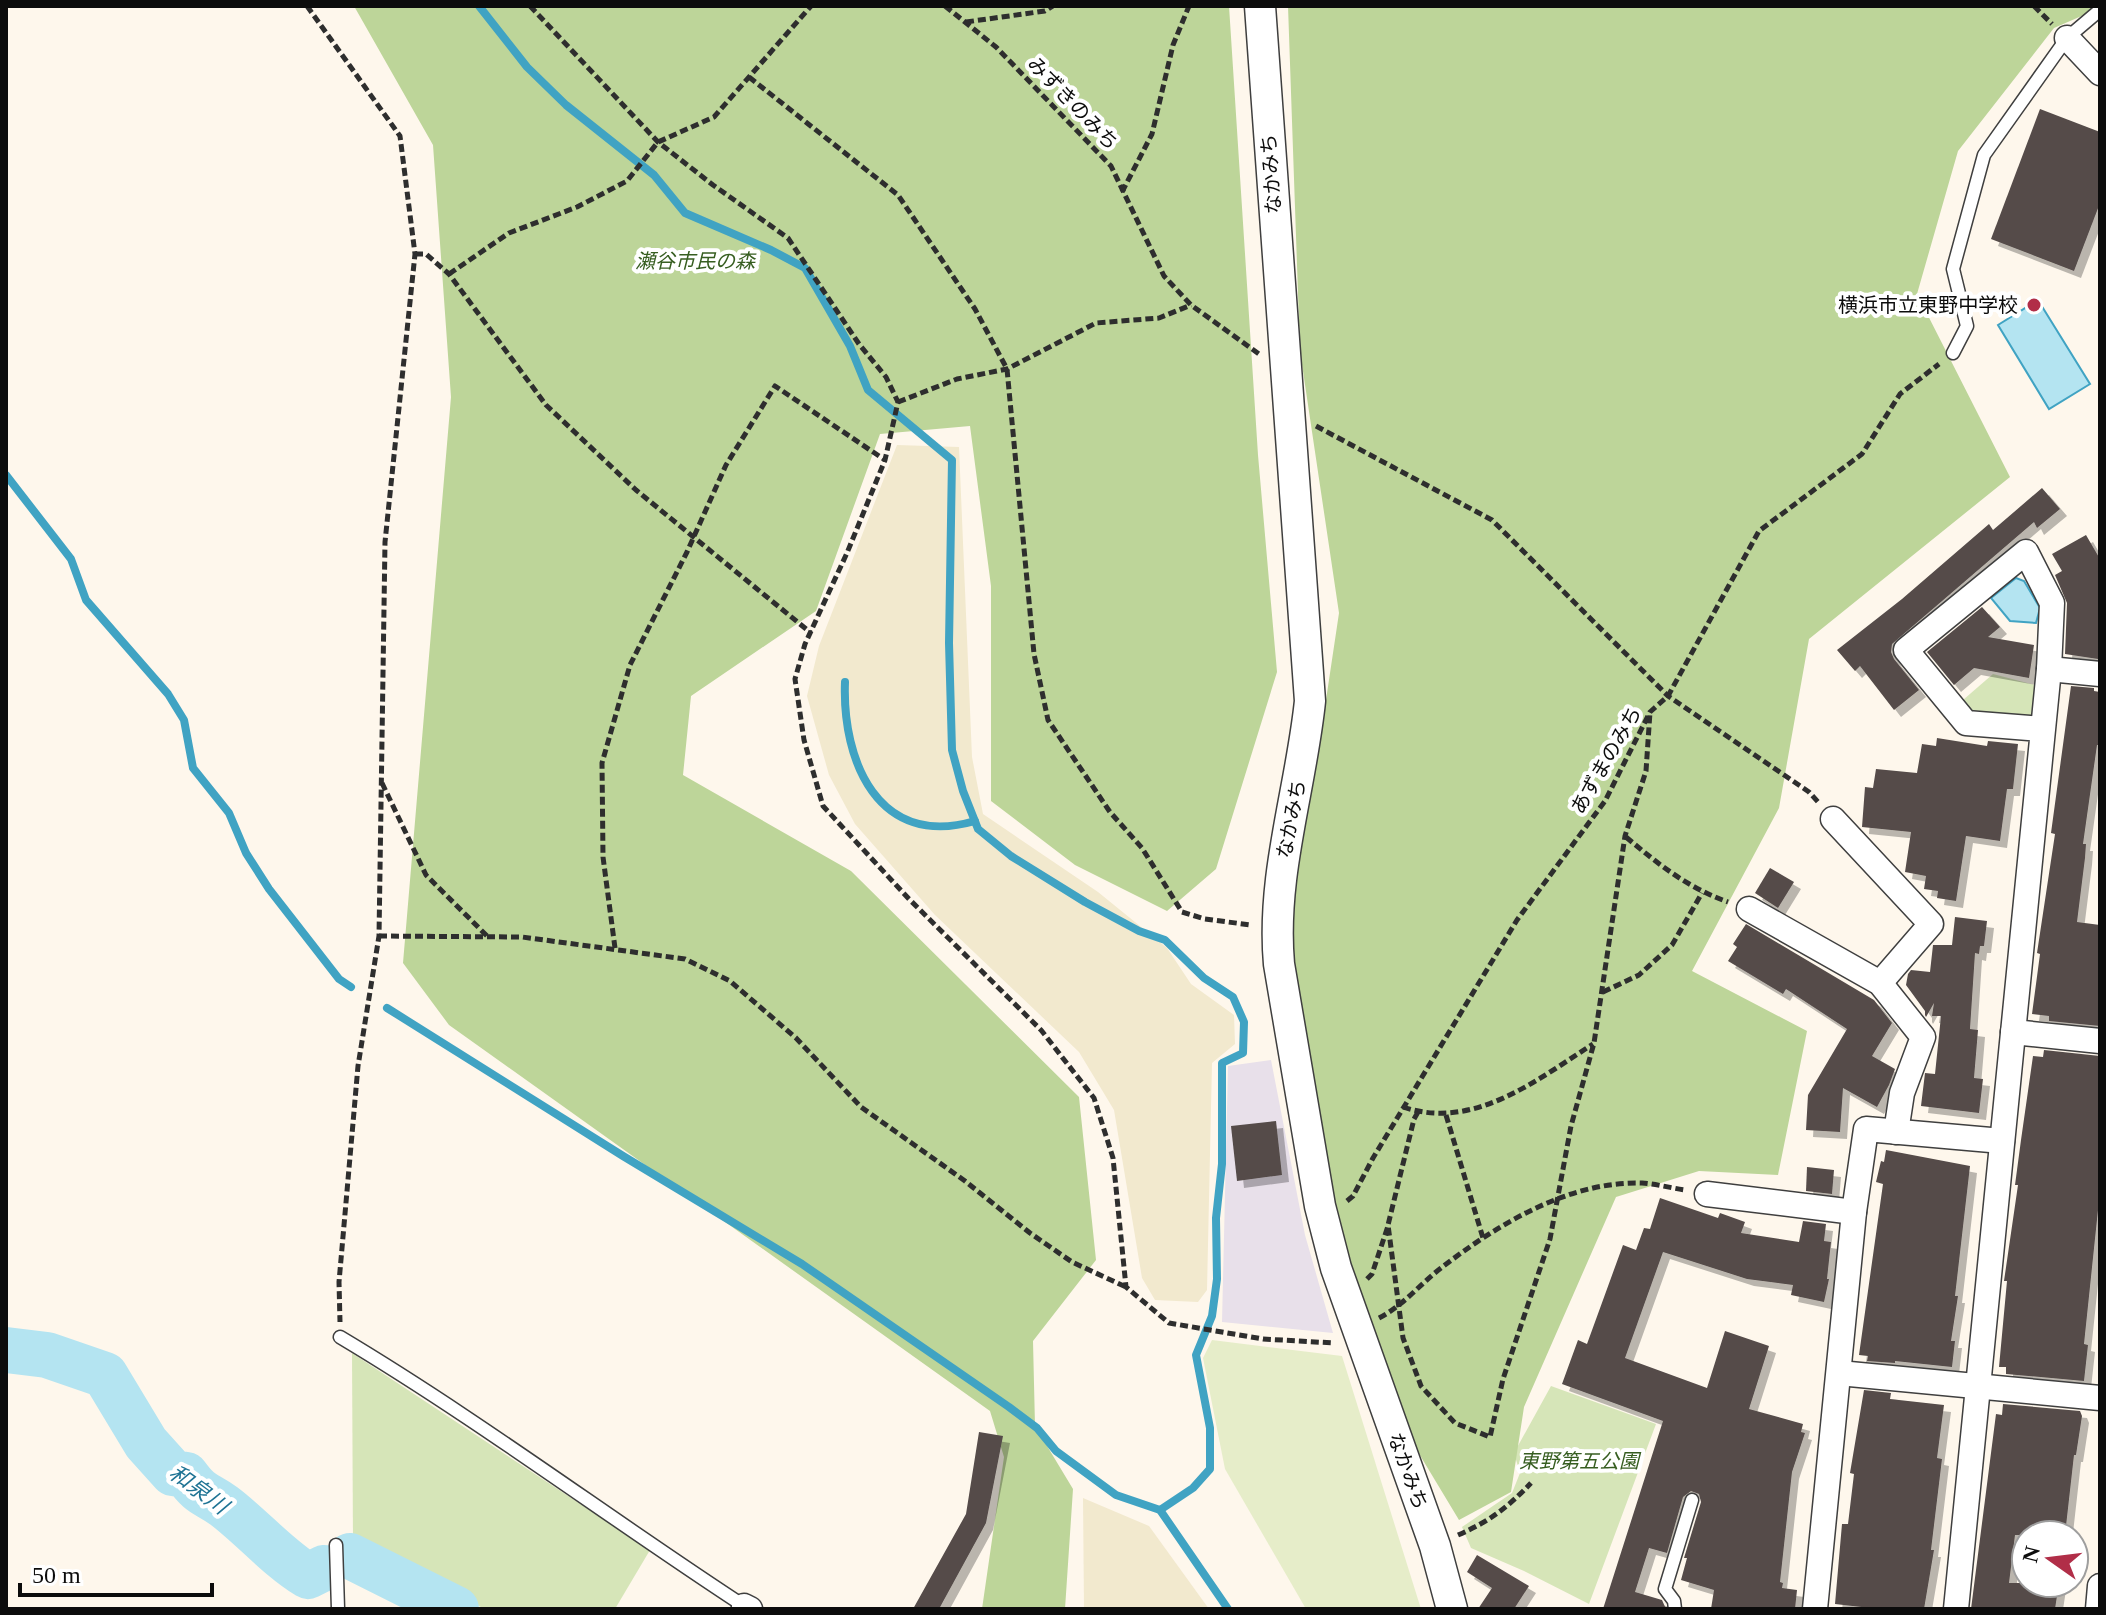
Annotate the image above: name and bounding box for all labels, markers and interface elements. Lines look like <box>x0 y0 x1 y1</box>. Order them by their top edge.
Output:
street label: みずきのみち <box>1023 52 1123 154</box>
street label: なかみち <box>1257 133 1285 215</box>
park label: 瀬谷市民の森 <box>635 250 757 272</box>
place label: 横浜市立東野中学校 <box>1838 294 2018 316</box>
marker: 横浜市立東野中学校 <box>2025 296 2043 314</box>
street label: あずまのみち <box>1566 703 1646 817</box>
street label: なかみち <box>1273 778 1309 860</box>
street label: なかみち <box>1384 1430 1432 1512</box>
park label: 東野第五公園 <box>1519 1450 1642 1472</box>
water label: 和泉川 <box>165 1460 234 1520</box>
north arrow <box>2010 1519 2090 1599</box>
text: N <box>2017 1543 2045 1565</box>
scale bar <box>20 1547 212 1597</box>
text: 50 m <box>32 1562 81 1588</box>

